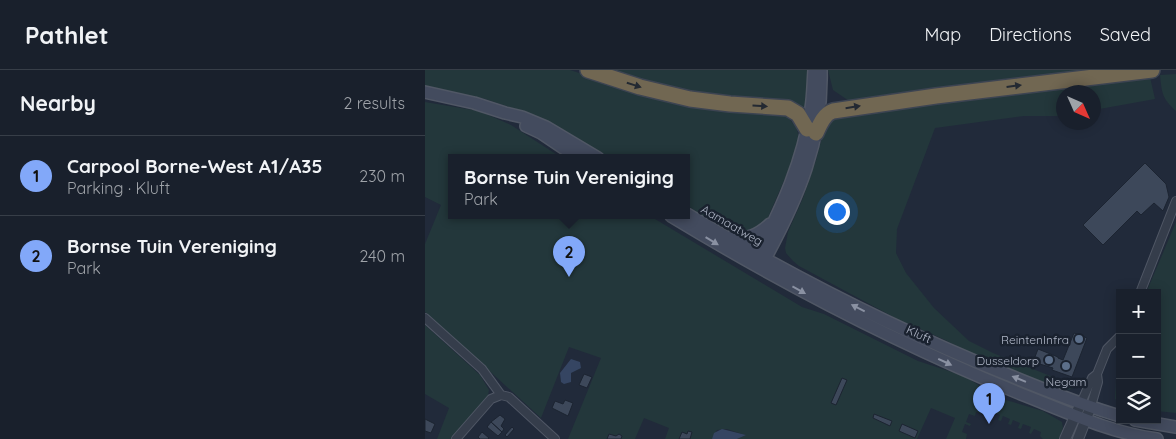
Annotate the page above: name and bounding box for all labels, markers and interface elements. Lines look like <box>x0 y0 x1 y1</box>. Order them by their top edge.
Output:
text: Pathlet <box>25 20 109 50</box>
text: Map <box>924 23 961 46</box>
text: Directions <box>989 23 1072 46</box>
text: Saved <box>1100 23 1151 46</box>
one-way arrow <box>627 81 642 89</box>
one-way arrow <box>1006 82 1022 90</box>
north arrow <box>1056 85 1101 130</box>
text: Nearby <box>20 90 96 116</box>
text: 2 results <box>343 93 405 113</box>
one-way arrow <box>752 103 768 111</box>
one-way arrow <box>845 103 861 111</box>
text: Carpool Borne-West A1/A35 <box>67 154 322 178</box>
popup <box>448 154 690 219</box>
text: Bornse Tuin Vereniging <box>464 165 674 189</box>
text: 1 <box>33 166 39 186</box>
text: 230 m <box>359 166 405 186</box>
text: Parking · Kluft <box>67 178 170 198</box>
text: Park <box>464 189 498 209</box>
your location <box>824 199 850 225</box>
street label: Aamaatweg <box>699 201 765 249</box>
text: Bornse Tuin Vereniging <box>67 234 277 258</box>
pin: 2 <box>553 236 585 277</box>
one-way arrow <box>706 237 719 246</box>
text: 2 <box>31 246 41 266</box>
text: 240 m <box>359 246 405 266</box>
text: Park <box>67 258 101 278</box>
one-way arrow <box>792 286 806 294</box>
map controls <box>1116 289 1161 424</box>
button: + <box>1116 289 1161 334</box>
one-way arrow <box>850 304 865 312</box>
street label: Kluft <box>904 322 934 346</box>
place label: ReintenInfra <box>1001 332 1069 347</box>
marker: ReintenInfra <box>1073 333 1085 345</box>
button: − <box>1116 334 1161 379</box>
place label: Dusseldorp <box>976 353 1039 368</box>
marker: Dusseldorp <box>1043 354 1055 366</box>
one-way arrow <box>938 358 952 366</box>
marker: Negam <box>1060 360 1072 372</box>
place label: Negam <box>1045 374 1087 389</box>
one-way arrow <box>1011 375 1026 383</box>
button: layers <box>1116 379 1161 424</box>
pin: 1 <box>973 383 1005 424</box>

